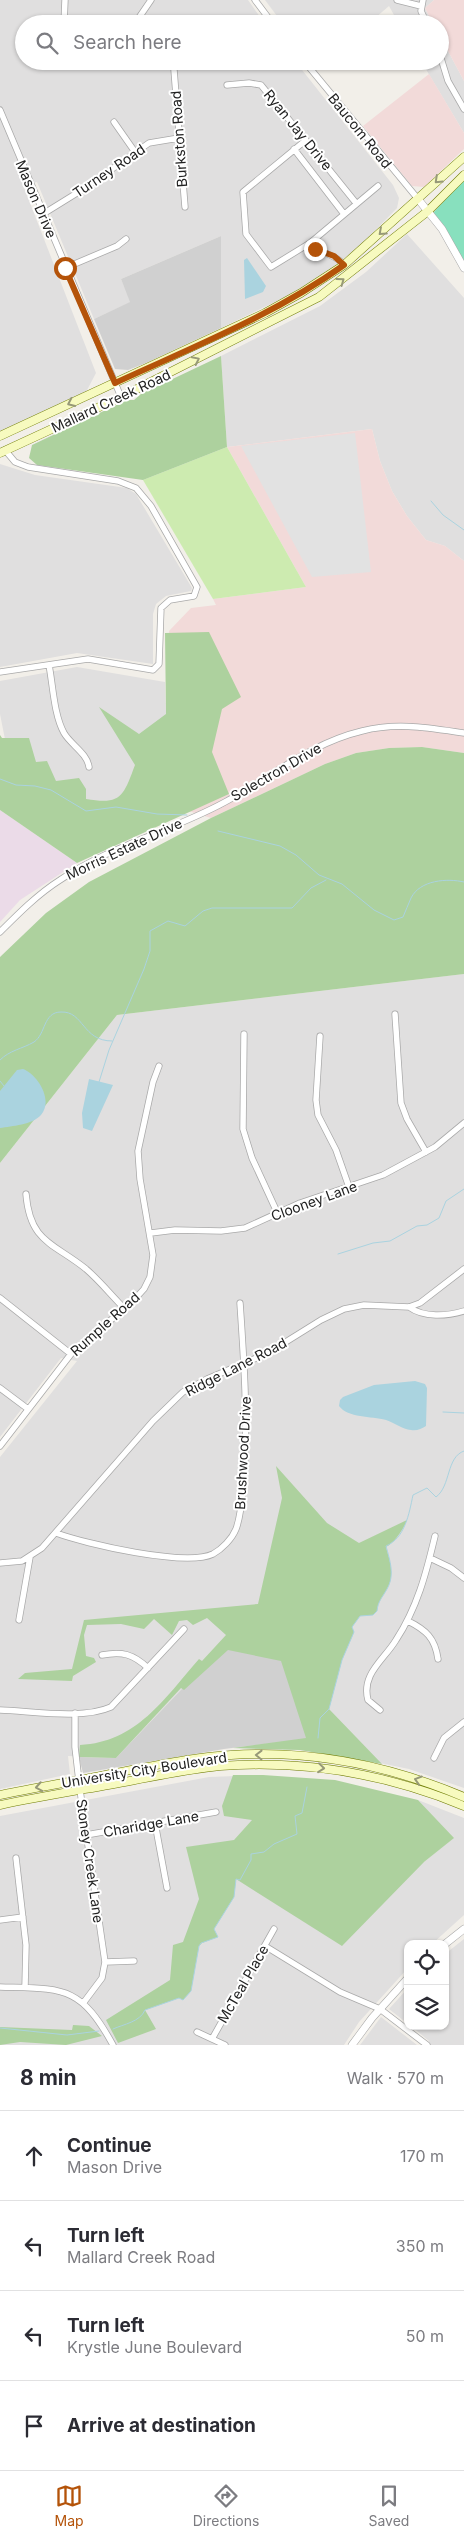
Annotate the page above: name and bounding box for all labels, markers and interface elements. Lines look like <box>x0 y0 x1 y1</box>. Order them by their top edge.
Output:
search box <box>15 15 449 70</box>
icon: search <box>33 29 61 57</box>
text: Search here <box>73 31 182 54</box>
street label: Ryan Jay Drive <box>261 86 336 174</box>
street label: Burkston Road <box>167 90 190 188</box>
street label: Baucom Road <box>325 90 396 172</box>
street label: Turney Road <box>69 140 148 201</box>
street label: Mason Drive <box>12 157 61 240</box>
one-way arrow <box>435 174 444 183</box>
one-way arrow <box>378 226 387 235</box>
route end <box>304 238 327 261</box>
route start <box>54 257 77 280</box>
one-way arrow <box>335 278 344 286</box>
one-way arrow <box>191 356 200 366</box>
street label: Mallard Creek Road <box>48 365 173 436</box>
one-way arrow <box>67 397 76 408</box>
street label: Solectron Drive <box>227 739 324 804</box>
street label: Morris Estate Drive <box>63 814 185 883</box>
street label: Clooney Lane <box>268 1177 359 1224</box>
street label: Rumple Road <box>67 1288 143 1359</box>
street label: Ridge Lane Road <box>182 1334 289 1399</box>
street label: Brushwood Drive <box>231 1396 254 1510</box>
street label: University City Boulevard <box>60 1748 228 1791</box>
one-way arrow <box>254 1750 262 1760</box>
one-way arrow <box>318 1762 326 1773</box>
one-way arrow <box>415 1776 423 1786</box>
one-way arrow <box>35 1782 44 1792</box>
street label: Stoney Creek Lane <box>73 1798 108 1924</box>
street label: Charidge Lane <box>102 1807 200 1840</box>
map controls <box>404 1940 449 2030</box>
button: locate <box>404 1940 449 1985</box>
street label: McTeal Place <box>213 1942 272 2026</box>
button: layers <box>404 1985 449 2030</box>
text: 8 min <box>20 2065 77 2090</box>
text: Walk · 570 m <box>347 2068 444 2088</box>
text: Continue <box>67 2134 152 2157</box>
icon: ahead <box>20 2142 48 2170</box>
text: 170 m <box>400 2146 444 2166</box>
text: Mason Drive <box>67 2157 162 2177</box>
text: Turn left <box>67 2224 145 2247</box>
icon: left <box>20 2232 48 2260</box>
text: 350 m <box>396 2236 444 2256</box>
text: Mallard Creek Road <box>67 2247 215 2267</box>
text: Turn left <box>67 2314 145 2337</box>
icon: left <box>20 2322 48 2350</box>
text: 50 m <box>406 2326 444 2346</box>
text: Krystle June Boulevard <box>67 2337 242 2357</box>
icon: arrive <box>20 2412 48 2440</box>
text: Arrive at destination <box>67 2414 256 2437</box>
tab: Map <box>55 2482 84 2529</box>
tab: Directions <box>193 2482 259 2529</box>
tab: Saved <box>368 2482 409 2529</box>

